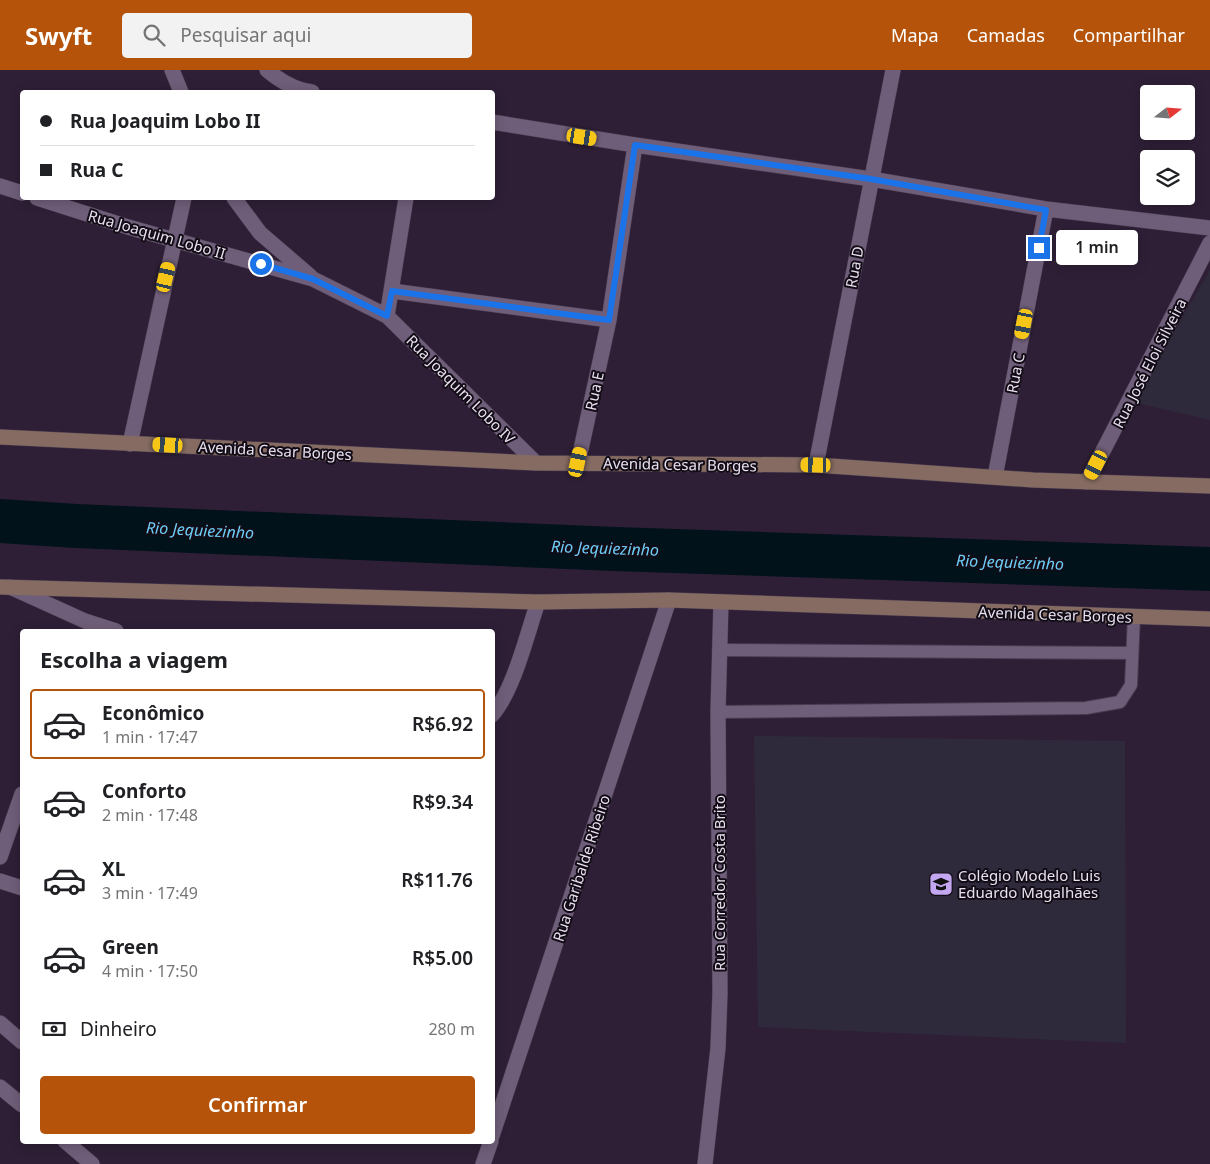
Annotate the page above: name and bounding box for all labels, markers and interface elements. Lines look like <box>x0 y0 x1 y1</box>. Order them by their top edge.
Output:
search box <box>122 13 472 58</box>
text: Swyft <box>25 19 92 52</box>
icon: search <box>140 21 168 49</box>
text: Pesquisar aqui <box>180 22 311 48</box>
text: Mapa <box>891 23 939 47</box>
text: Camadas <box>967 23 1045 47</box>
text: Compartilhar <box>1073 23 1185 47</box>
north arrow <box>1140 85 1195 140</box>
map controls <box>1140 85 1195 205</box>
text: Rua Joaquim Lobo II <box>70 108 260 134</box>
car <box>566 127 597 147</box>
button: layers <box>1140 150 1195 205</box>
text: Rua C <box>70 157 123 183</box>
street label: Rua Joaquim Lobo II <box>86 205 228 263</box>
callout: 1 min <box>1056 230 1139 266</box>
text: 1 min <box>1075 236 1119 258</box>
route end <box>1028 237 1050 259</box>
street label: Rua D <box>840 244 868 289</box>
route start <box>250 253 272 275</box>
car <box>155 261 176 293</box>
street label: Rua José Eloi Silveira <box>1108 295 1190 431</box>
car <box>1013 308 1034 340</box>
street label: Rua Joaquim Lobo IV <box>402 330 520 448</box>
street label: Rua C <box>1001 351 1029 395</box>
street label: Rua E <box>580 370 608 412</box>
street label: Avenida Cesar Borges <box>198 436 352 464</box>
car <box>152 437 183 453</box>
car <box>567 446 588 478</box>
car <box>1082 448 1109 482</box>
street label: Avenida Cesar Borges <box>603 453 757 475</box>
car <box>800 457 831 473</box>
water label: Rio Jequiezinho <box>145 516 255 544</box>
water label: Rio Jequiezinho <box>551 535 659 561</box>
water label: Rio Jequiezinho <box>956 549 1064 575</box>
street label: Avenida Cesar Borges <box>978 601 1132 627</box>
text: Escolha a viagem <box>40 644 228 674</box>
text: Econômico <box>102 700 204 726</box>
icon: car <box>42 702 87 747</box>
text: R$6.92 <box>412 711 473 737</box>
text: 1 min · 17:47 <box>102 726 198 748</box>
text: Conforto <box>102 778 186 804</box>
icon: car <box>42 780 87 825</box>
text: R$9.34 <box>412 789 473 815</box>
street label: Rua Garibalde Ribeiro <box>548 792 614 944</box>
street label: Rua Corredor Costa Brito <box>709 795 729 971</box>
text: 2 min · 17:48 <box>102 804 198 826</box>
text: XL <box>102 856 125 882</box>
icon: car <box>42 858 87 903</box>
place label: Colégio Modelo Luis Eduardo Magalhães <box>958 865 1100 902</box>
text: R$11.76 <box>401 867 473 893</box>
school or university icon: Colégio Modelo Luis Eduardo Magalhães <box>928 871 954 897</box>
text: 3 min · 17:49 <box>102 882 198 904</box>
text: Green <box>102 934 159 960</box>
icon: car <box>42 936 87 981</box>
text: R$5.00 <box>412 945 473 971</box>
text: 4 min · 17:50 <box>102 960 198 982</box>
icon: cash <box>40 1015 68 1043</box>
text: Dinheiro <box>80 1016 157 1042</box>
text: 280 m <box>428 1018 475 1040</box>
button: Confirmar <box>40 1076 475 1134</box>

